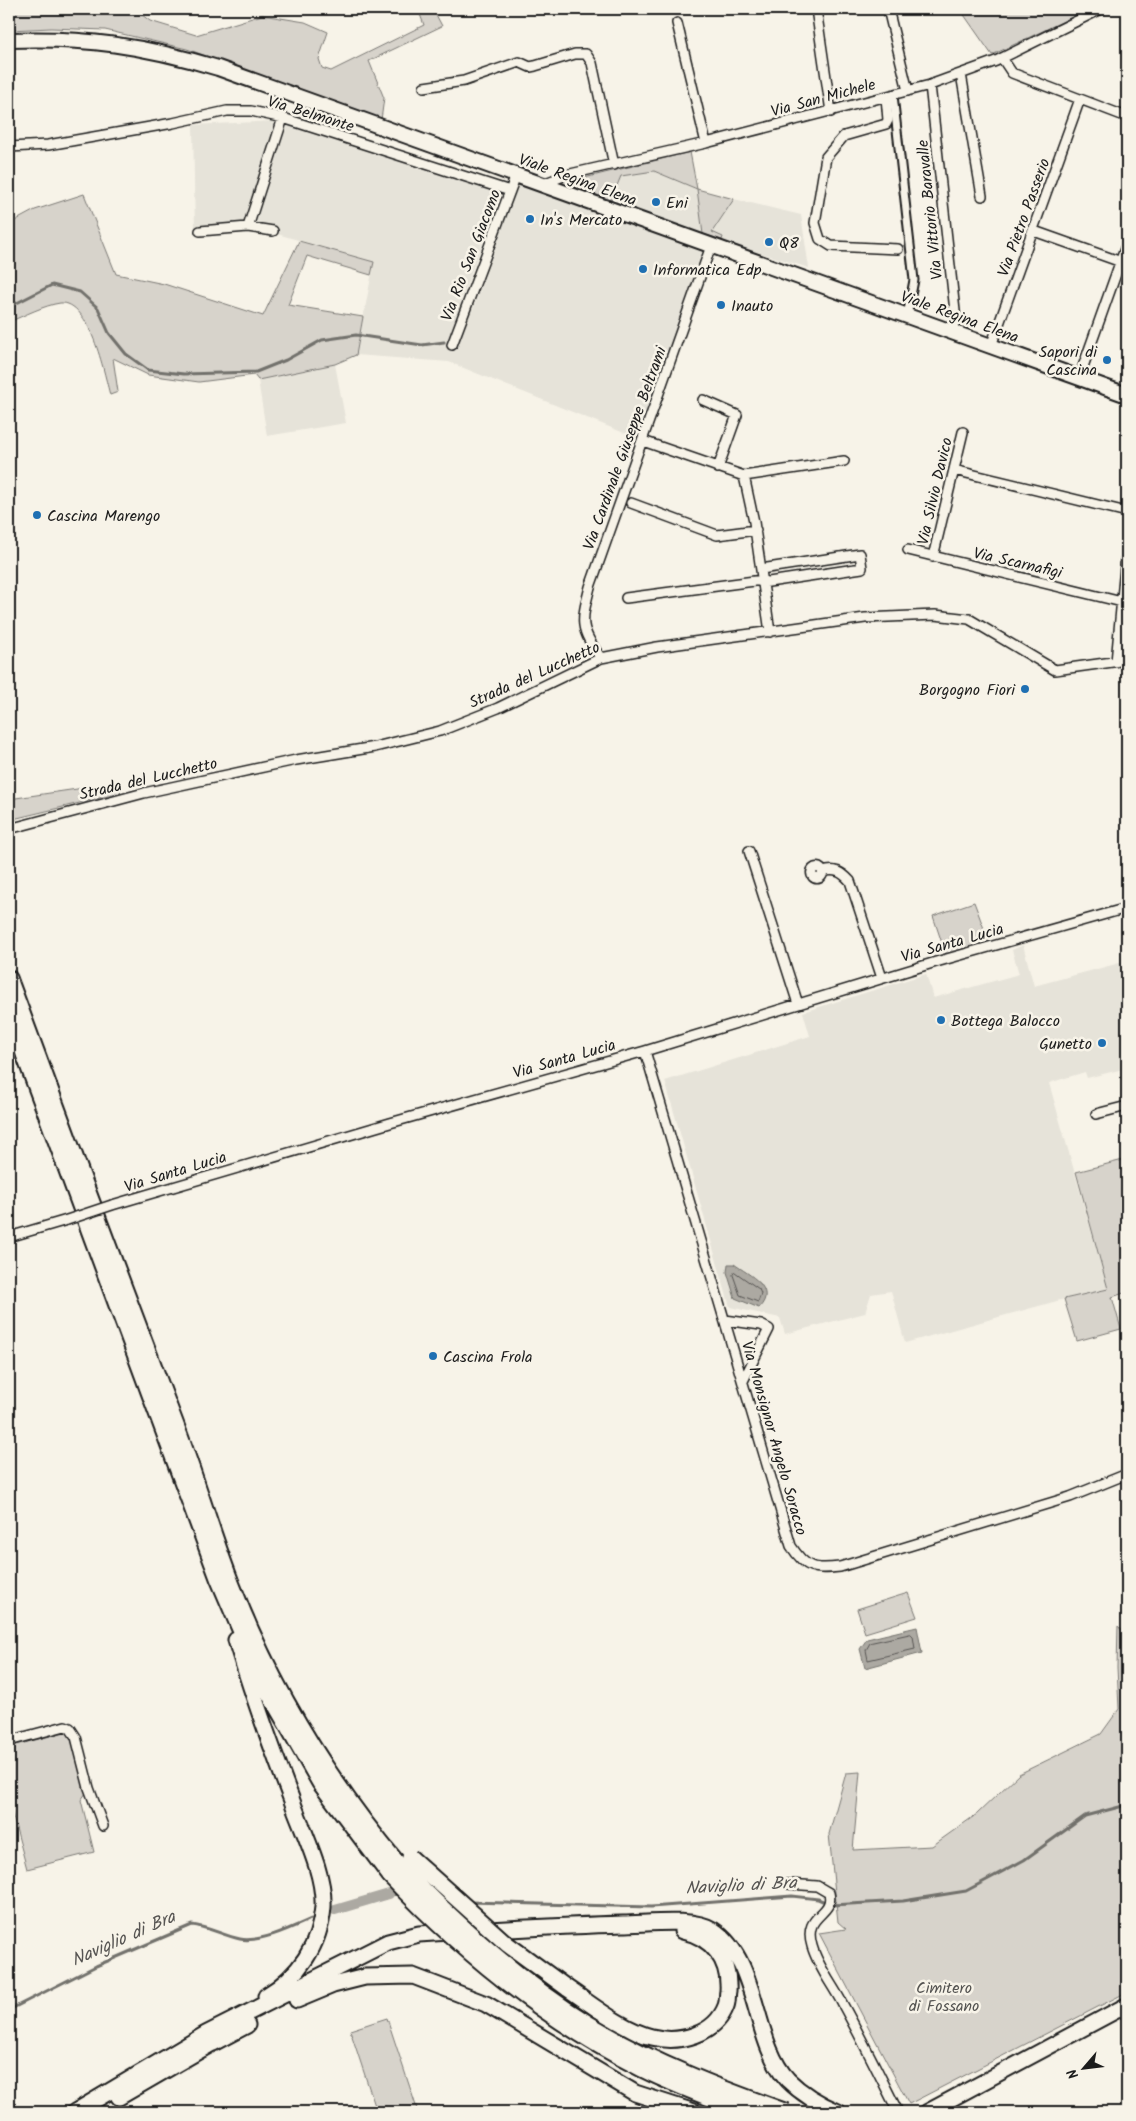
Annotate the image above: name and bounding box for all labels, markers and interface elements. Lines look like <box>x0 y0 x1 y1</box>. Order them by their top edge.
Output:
street label: Via San Michele <box>768 72 879 124</box>
street label: Via Belmonte <box>264 89 357 139</box>
street label: Via Vittorio Baravalle <box>911 139 950 281</box>
street label: Viale Regina Elena <box>515 147 640 213</box>
street label: Via Pietro Passerio <box>991 155 1057 280</box>
street label: Via Rio San Giacomo <box>435 186 508 325</box>
place label: Eni <box>666 191 689 216</box>
marker: Eni <box>650 196 662 208</box>
place label: In's Mercato <box>540 208 622 233</box>
marker: In's Mercato <box>524 213 536 225</box>
place label: Q8 <box>779 231 799 256</box>
marker: Q8 <box>763 236 775 248</box>
place label: Informatica Edp <box>653 258 762 283</box>
marker: Informatica Edp <box>637 263 649 275</box>
street label: Viale Regina Elena <box>897 284 1022 350</box>
place label: Inauto <box>731 294 773 319</box>
marker: Inauto <box>715 299 727 311</box>
place label: Sapori di Cascina <box>1039 340 1098 383</box>
street label: Via Cardinale Giuseppe Beltrami <box>577 342 674 554</box>
marker: Sapori di Cascina <box>1101 354 1113 366</box>
street label: Via Silvio Davico <box>911 435 960 547</box>
place label: Cascina Marengo <box>47 504 160 529</box>
marker: Cascina Marengo <box>31 509 43 521</box>
street label: Via Scarnafigi <box>971 541 1066 586</box>
street label: Strada del Lucchetto <box>465 635 604 715</box>
place label: Borgogno Fiori <box>919 678 1016 703</box>
marker: Borgogno Fiori <box>1019 683 1031 695</box>
street label: Strada del Lucchetto <box>77 751 220 808</box>
street label: Via Santa Lucia <box>898 917 1007 970</box>
place label: Bottega Balocco <box>951 1009 1060 1034</box>
marker: Bottega Balocco <box>935 1014 947 1026</box>
place label: Gunetto <box>1039 1032 1092 1057</box>
street label: Via Santa Lucia <box>510 1033 619 1086</box>
marker: Gunetto <box>1096 1037 1108 1049</box>
street label: Via Santa Lucia <box>121 1145 230 1200</box>
street label: Via Monsignor Angelo Soracco <box>734 1338 813 1538</box>
place label: Cascina Frola <box>443 1345 533 1370</box>
marker: Cascina Frola <box>427 1350 439 1362</box>
water label: Naviglio di Bra <box>685 1869 799 1904</box>
water label: Naviglio di Bra <box>67 1903 182 1975</box>
park label: Cimitero di Fossano <box>909 1976 979 2019</box>
north arrow <box>1058 2044 1108 2094</box>
text: N <box>1062 2064 1085 2083</box>

